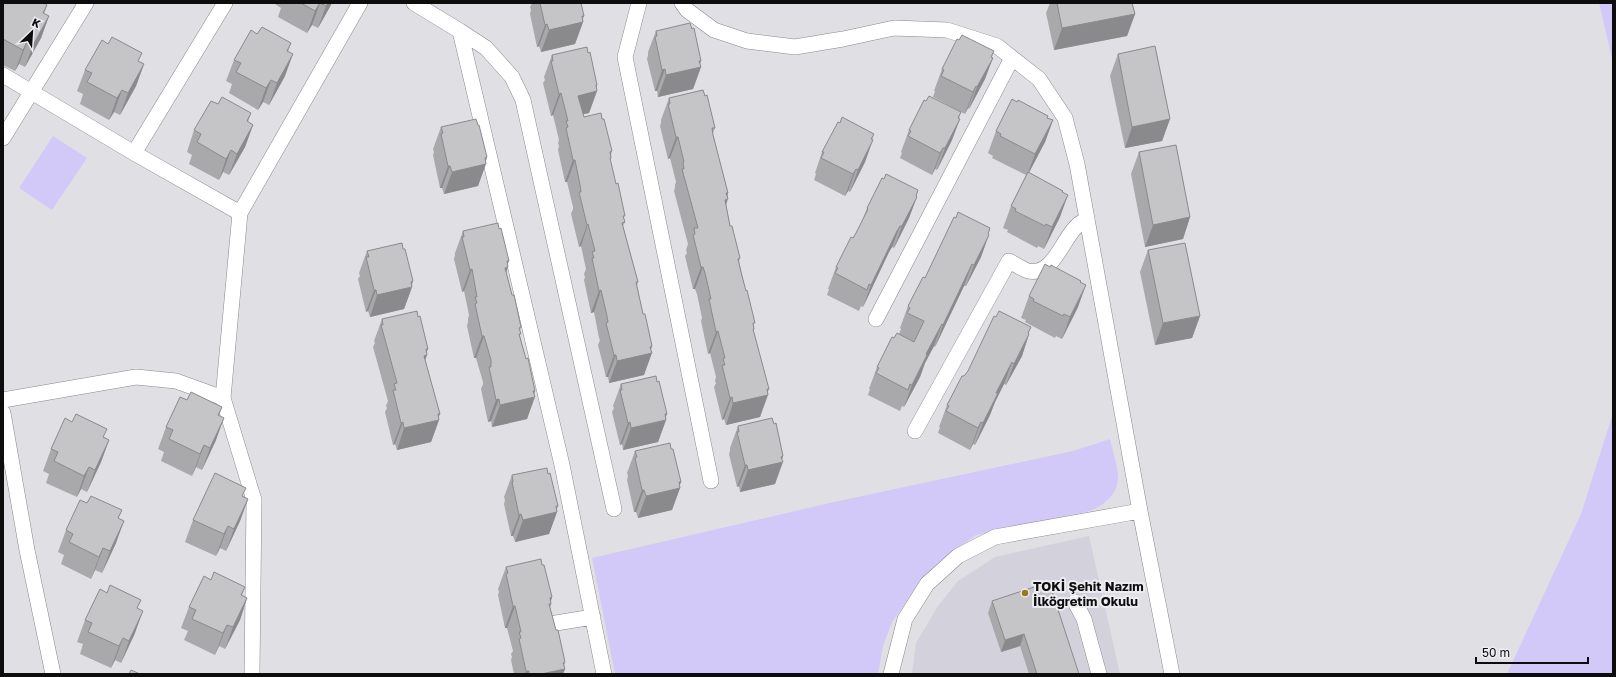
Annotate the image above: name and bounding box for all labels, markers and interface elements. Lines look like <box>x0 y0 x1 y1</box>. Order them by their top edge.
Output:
north arrow <box>12 12 52 52</box>
text: K <box>30 15 43 30</box>
place label: TOKİ Şehit Nazım İlköğretim Okulu <box>1033 578 1144 609</box>
marker: TOKİ Şehit Nazım İlköğretim Okulu <box>1020 588 1030 598</box>
scale bar <box>1476 639 1588 665</box>
text: 50 m <box>1482 645 1510 660</box>

